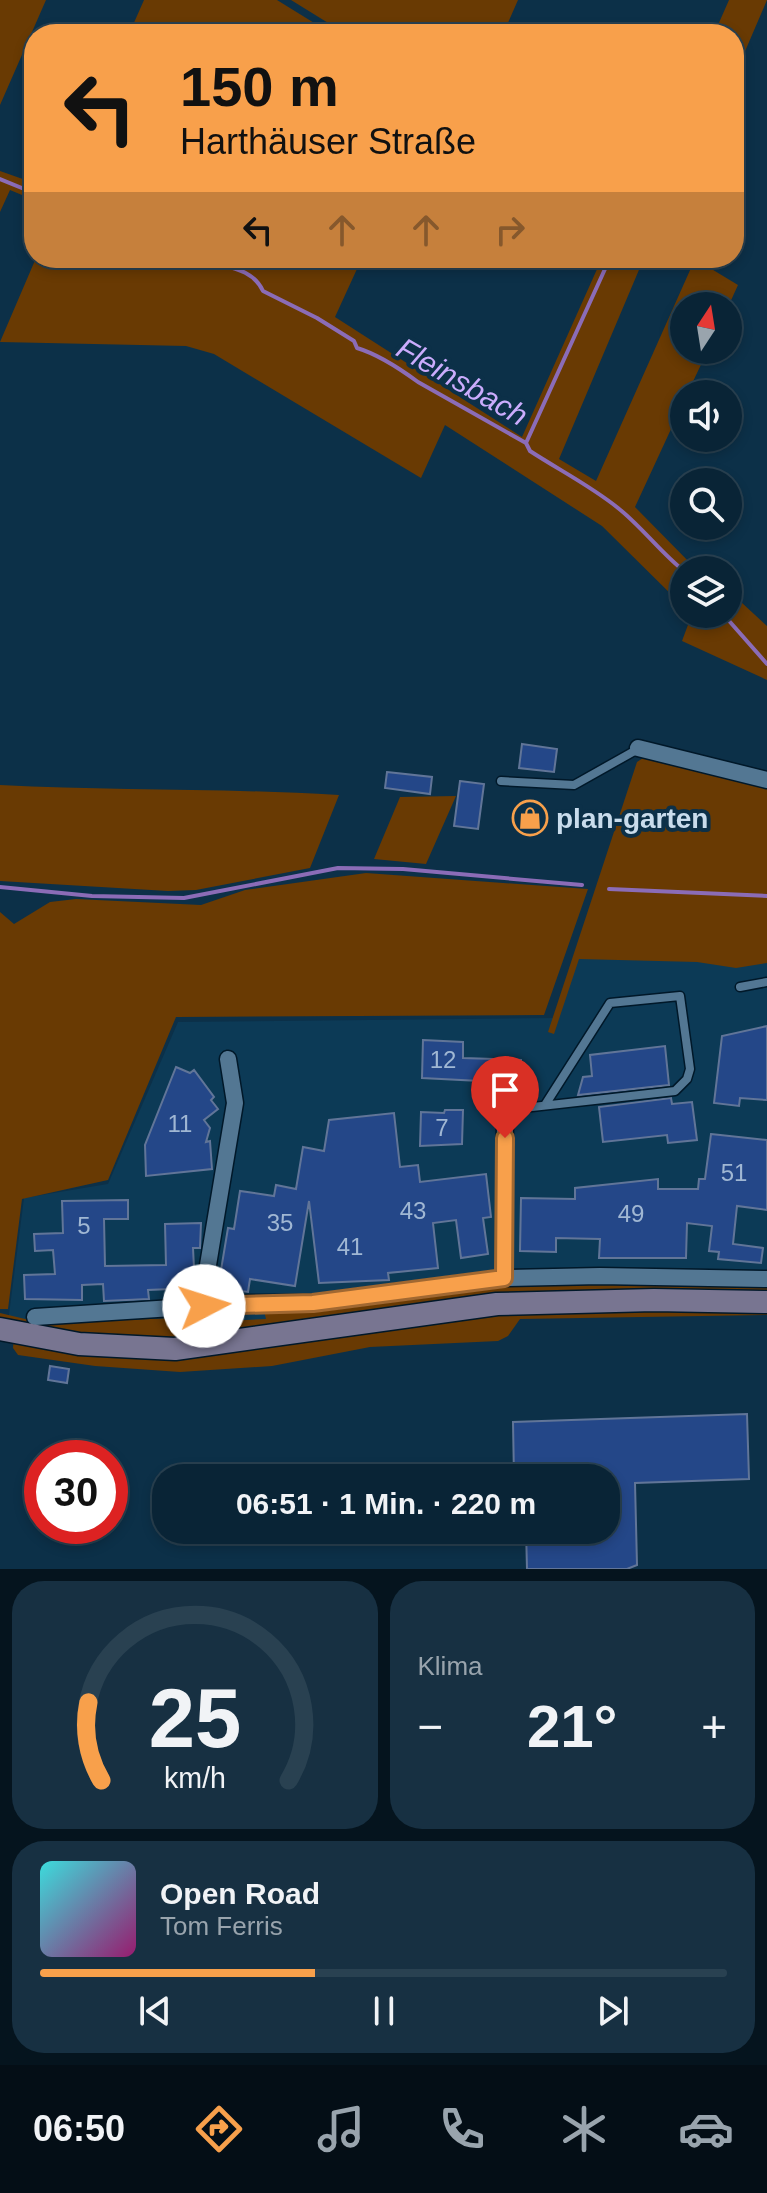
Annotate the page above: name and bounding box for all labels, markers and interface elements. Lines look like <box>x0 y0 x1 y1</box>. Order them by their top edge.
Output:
text: 150 m <box>180 55 339 118</box>
icon: left <box>48 56 152 160</box>
text: Harthäuser Straße <box>180 121 476 162</box>
icon: left <box>236 208 280 252</box>
icon: ahead <box>320 208 364 252</box>
icon: ahead <box>404 208 448 252</box>
icon: right <box>488 208 532 252</box>
north arrow <box>670 292 742 364</box>
map controls <box>670 292 742 628</box>
water label: Fleinsbach <box>391 331 533 432</box>
button: sound <box>670 380 742 452</box>
button: search <box>670 468 742 540</box>
button: layers <box>670 556 742 628</box>
shop icon: plan-garten <box>511 799 549 837</box>
place label: plan-garten <box>556 803 708 834</box>
house number: 12 <box>430 1046 456 1073</box>
pin <box>471 1056 539 1138</box>
icon: arrive <box>483 1068 527 1112</box>
house number: 11 <box>168 1110 192 1137</box>
house number: 7 <box>435 1114 449 1141</box>
house number: 51 <box>721 1159 747 1186</box>
house number: 43 <box>400 1197 426 1224</box>
house number: 49 <box>618 1200 644 1227</box>
house number: 35 <box>267 1209 293 1236</box>
house number: 5 <box>77 1212 91 1239</box>
house number: 41 <box>337 1233 363 1260</box>
position arrow <box>162 1264 246 1348</box>
speed limit sign: 30 <box>24 1440 128 1544</box>
text: 06:51 · 1 Min. · 220 m <box>236 1487 536 1520</box>
text: Klima <box>418 1651 483 1681</box>
text: 25 <box>148 1672 241 1765</box>
text: 21° <box>527 1693 618 1760</box>
text: − <box>418 1702 443 1751</box>
text: + <box>701 1702 727 1751</box>
text: km/h <box>164 1762 226 1794</box>
text: Open Road <box>160 1877 320 1910</box>
text: Tom Ferris <box>160 1911 283 1941</box>
icon: previous <box>133 1989 177 2033</box>
icon: pause <box>362 1989 406 2033</box>
icon: next <box>591 1989 635 2033</box>
icon: directions <box>191 2101 247 2157</box>
icon: music <box>313 2101 369 2157</box>
icon: phone <box>434 2101 490 2157</box>
icon: climate <box>556 2101 612 2157</box>
icon: car <box>678 2101 734 2157</box>
text: 06:50 <box>33 2108 125 2149</box>

